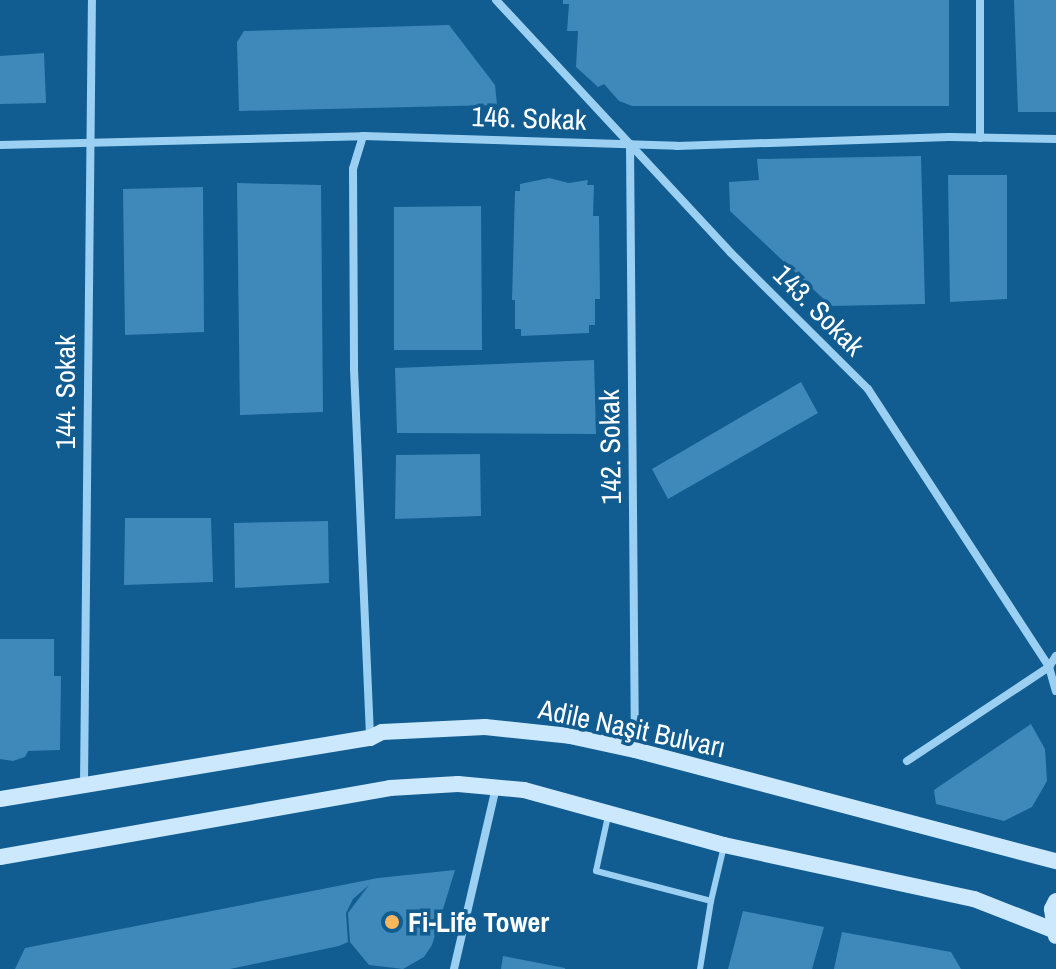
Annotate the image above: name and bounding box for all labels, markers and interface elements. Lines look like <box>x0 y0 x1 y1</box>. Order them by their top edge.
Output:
street label: 146. Sokak <box>471 99 587 137</box>
street label: 143. Sokak <box>767 258 871 362</box>
street label: 144. Sokak <box>48 335 82 449</box>
street label: 142. Sokak <box>592 389 628 505</box>
street label: Adile Naşit Bulvarı <box>536 692 728 764</box>
place label: Fi-Life Tower <box>408 905 549 939</box>
marker: Fi-Life Tower <box>383 913 401 931</box>

